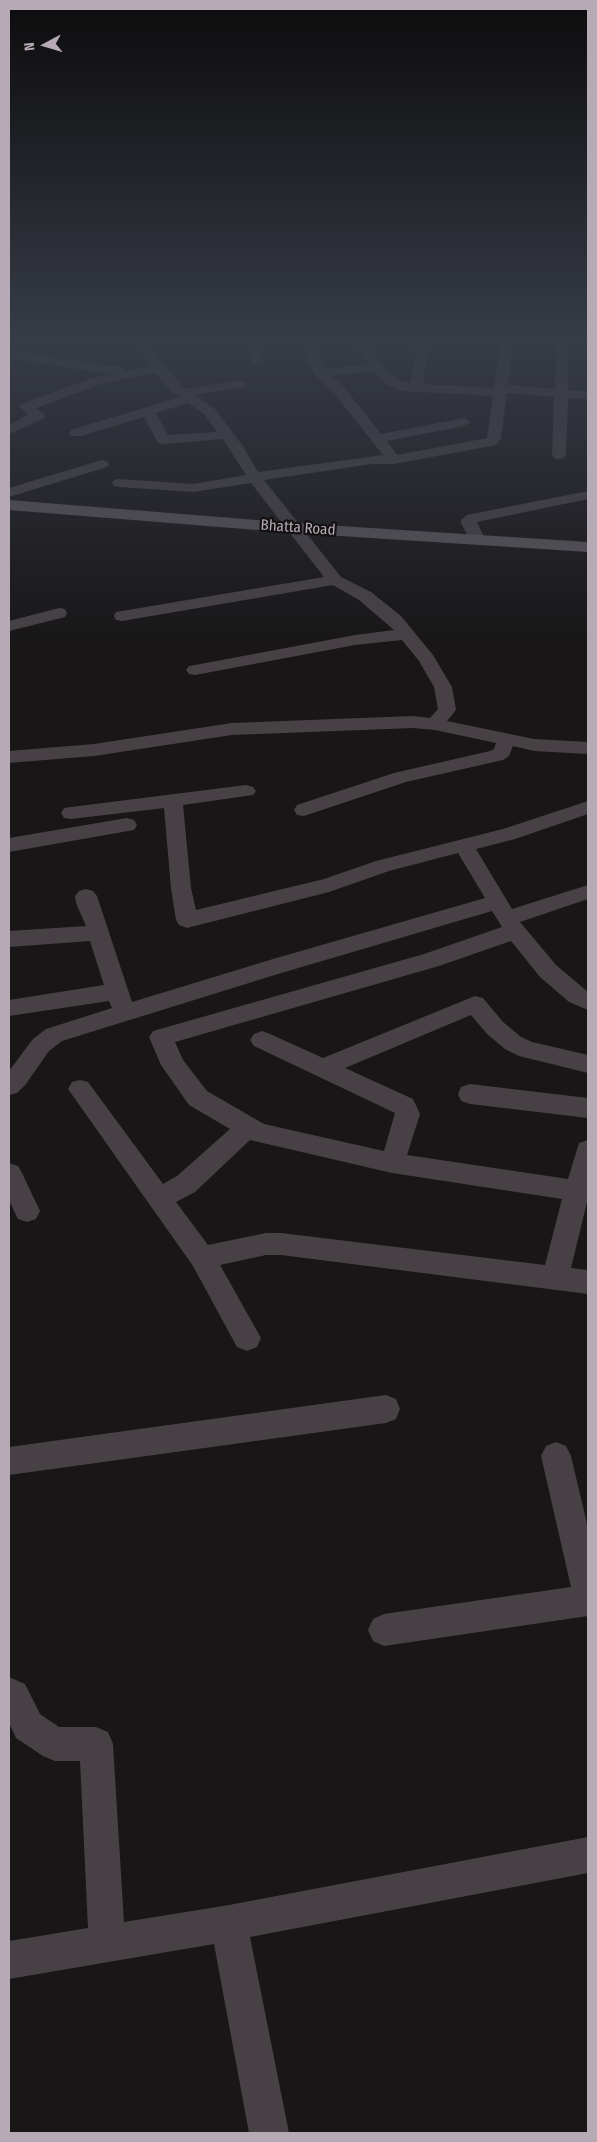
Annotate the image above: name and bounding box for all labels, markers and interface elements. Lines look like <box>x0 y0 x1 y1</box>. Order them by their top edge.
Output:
north arrow <box>20 20 70 70</box>
text: N <box>21 42 38 52</box>
street label: Bhatta Road <box>260 516 336 540</box>

